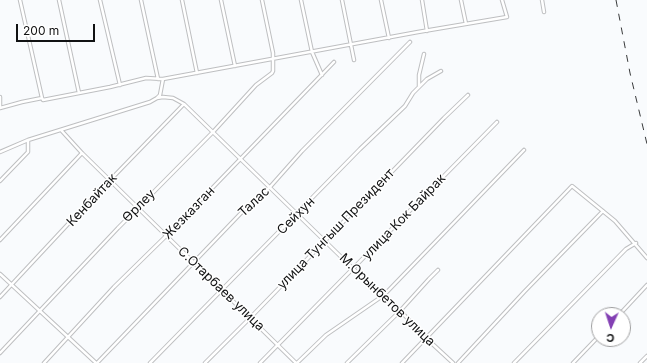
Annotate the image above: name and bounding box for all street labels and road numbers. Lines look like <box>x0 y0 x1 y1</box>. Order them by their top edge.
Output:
street label: улица Тунгыш Президент <box>274 165 398 293</box>
street label: Кенбайтак <box>64 170 120 230</box>
street label: улица Кок Байрак <box>359 171 449 263</box>
street label: Жезказган <box>160 183 218 243</box>
street label: Талас <box>235 184 273 220</box>
street label: Өрлеу <box>119 186 159 226</box>
street label: Сейхун <box>274 194 318 238</box>
street label: С.Отарбаев улица <box>174 244 268 334</box>
street label: М.Орынбетов улица <box>336 250 438 350</box>

